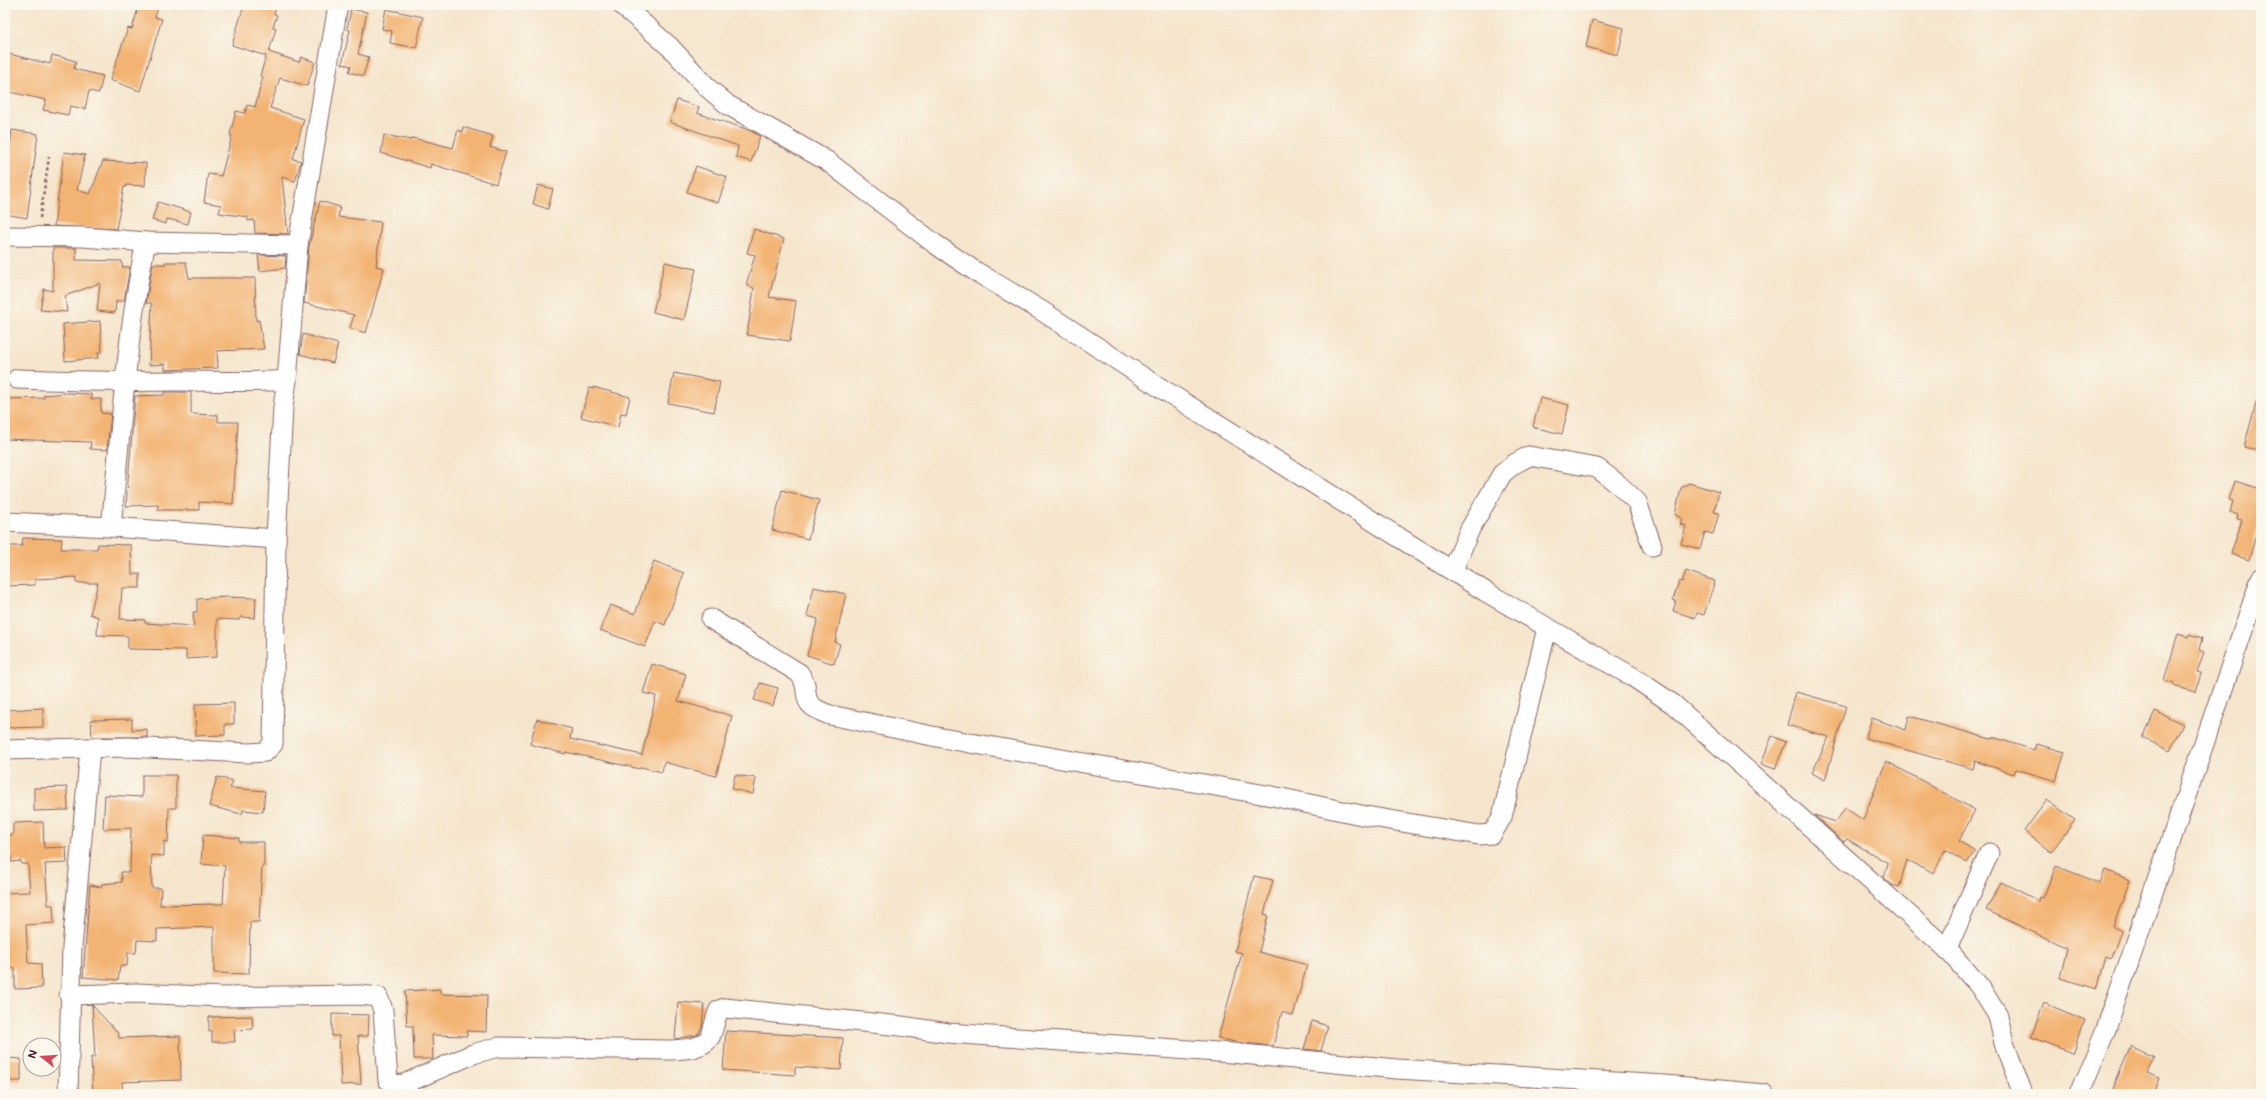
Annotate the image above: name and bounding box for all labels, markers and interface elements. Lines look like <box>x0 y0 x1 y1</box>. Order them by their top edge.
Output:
north arrow <box>22 1037 62 1077</box>
text: N <box>24 1048 40 1060</box>

